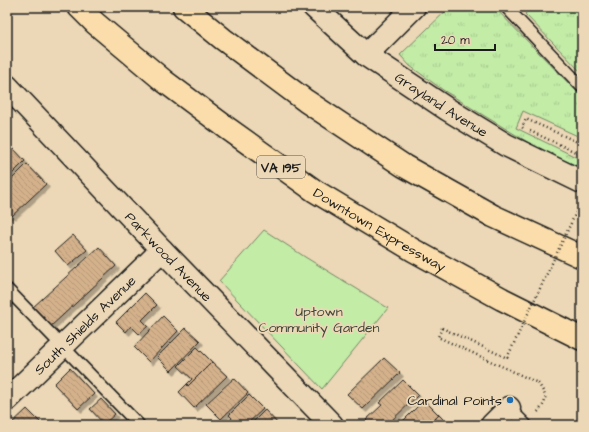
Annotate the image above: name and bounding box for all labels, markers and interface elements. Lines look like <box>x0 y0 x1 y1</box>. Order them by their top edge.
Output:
scale bar <box>435 26 495 52</box>
text: 20 m <box>441 32 470 49</box>
street label: Grayland Avenue <box>391 68 492 143</box>
road number: VA 195 <box>257 156 305 178</box>
street label: Downtown Expressway <box>309 183 450 277</box>
street label: Parkwood Avenue <box>120 208 216 307</box>
street label: South Shields Avenue <box>30 271 141 380</box>
park label: Uptown Community Garden <box>258 302 380 338</box>
place label: Cardinal Points <box>407 391 502 411</box>
marker: Cardinal Points <box>505 395 515 405</box>

